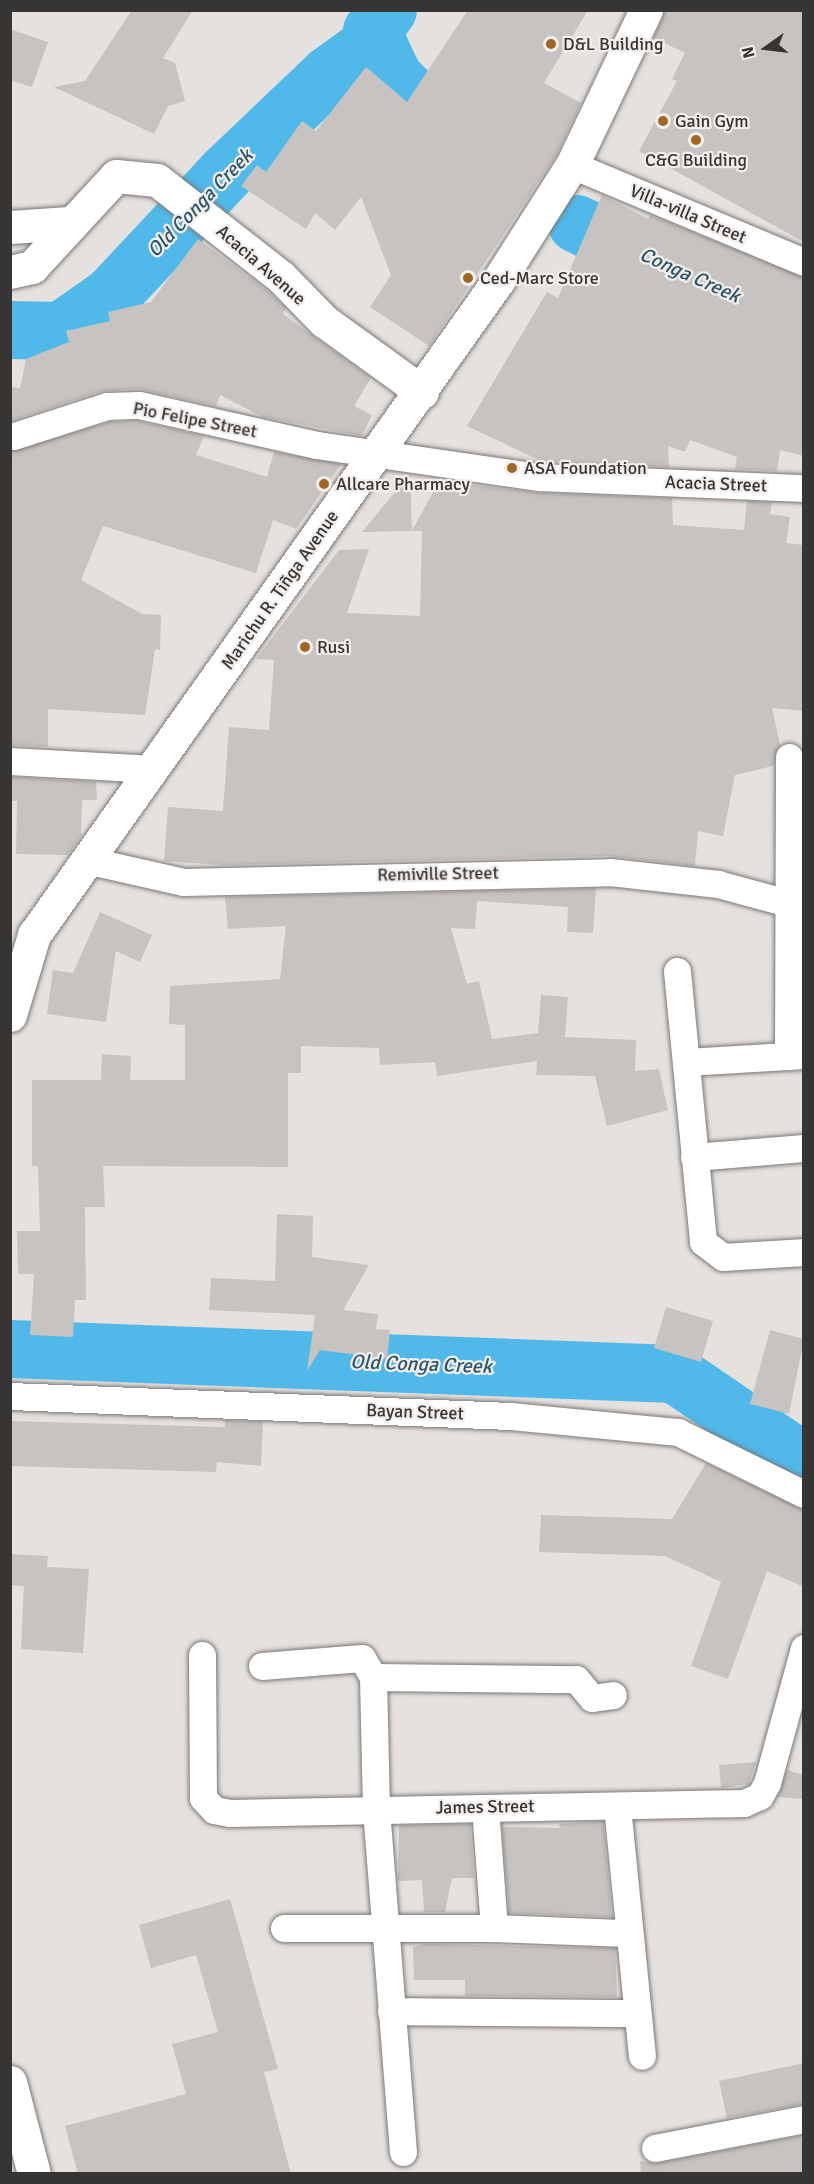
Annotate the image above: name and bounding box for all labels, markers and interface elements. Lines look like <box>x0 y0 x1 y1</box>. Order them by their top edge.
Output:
north arrow <box>736 18 796 78</box>
place label: D&L Building <box>563 33 663 55</box>
marker: D&L Building <box>544 37 558 51</box>
text: N <box>737 45 760 60</box>
place label: Gain Gym <box>675 110 749 132</box>
marker: Gain Gym <box>656 114 670 128</box>
marker: C&G Building <box>689 133 703 147</box>
water label: Old Conga Creek <box>142 144 258 262</box>
place label: C&G Building <box>645 149 747 171</box>
street label: Villa-villa Street <box>627 180 749 248</box>
street label: Acacia Avenue <box>212 220 310 310</box>
water label: Conga Creek <box>636 242 744 308</box>
place label: Ced-Marc Store <box>480 267 599 289</box>
marker: Ced-Marc Store <box>461 271 475 285</box>
street label: Pio Felipe Street <box>131 397 259 443</box>
place label: ASA Foundation <box>524 457 647 479</box>
marker: ASA Foundation <box>505 461 519 475</box>
street label: Acacia Street <box>665 471 767 497</box>
place label: Allcare Pharmacy <box>336 473 470 495</box>
marker: Allcare Pharmacy <box>317 477 331 491</box>
street label: Marichu R. Tiñga Avenue <box>217 506 343 674</box>
place label: Rusi <box>317 636 350 658</box>
marker: Rusi <box>298 640 312 654</box>
street label: Remiville Street <box>377 862 499 886</box>
water label: Old Conga Creek <box>350 1350 492 1378</box>
street label: Bayan Street <box>366 1400 464 1424</box>
street label: James Street <box>435 1795 535 1819</box>

